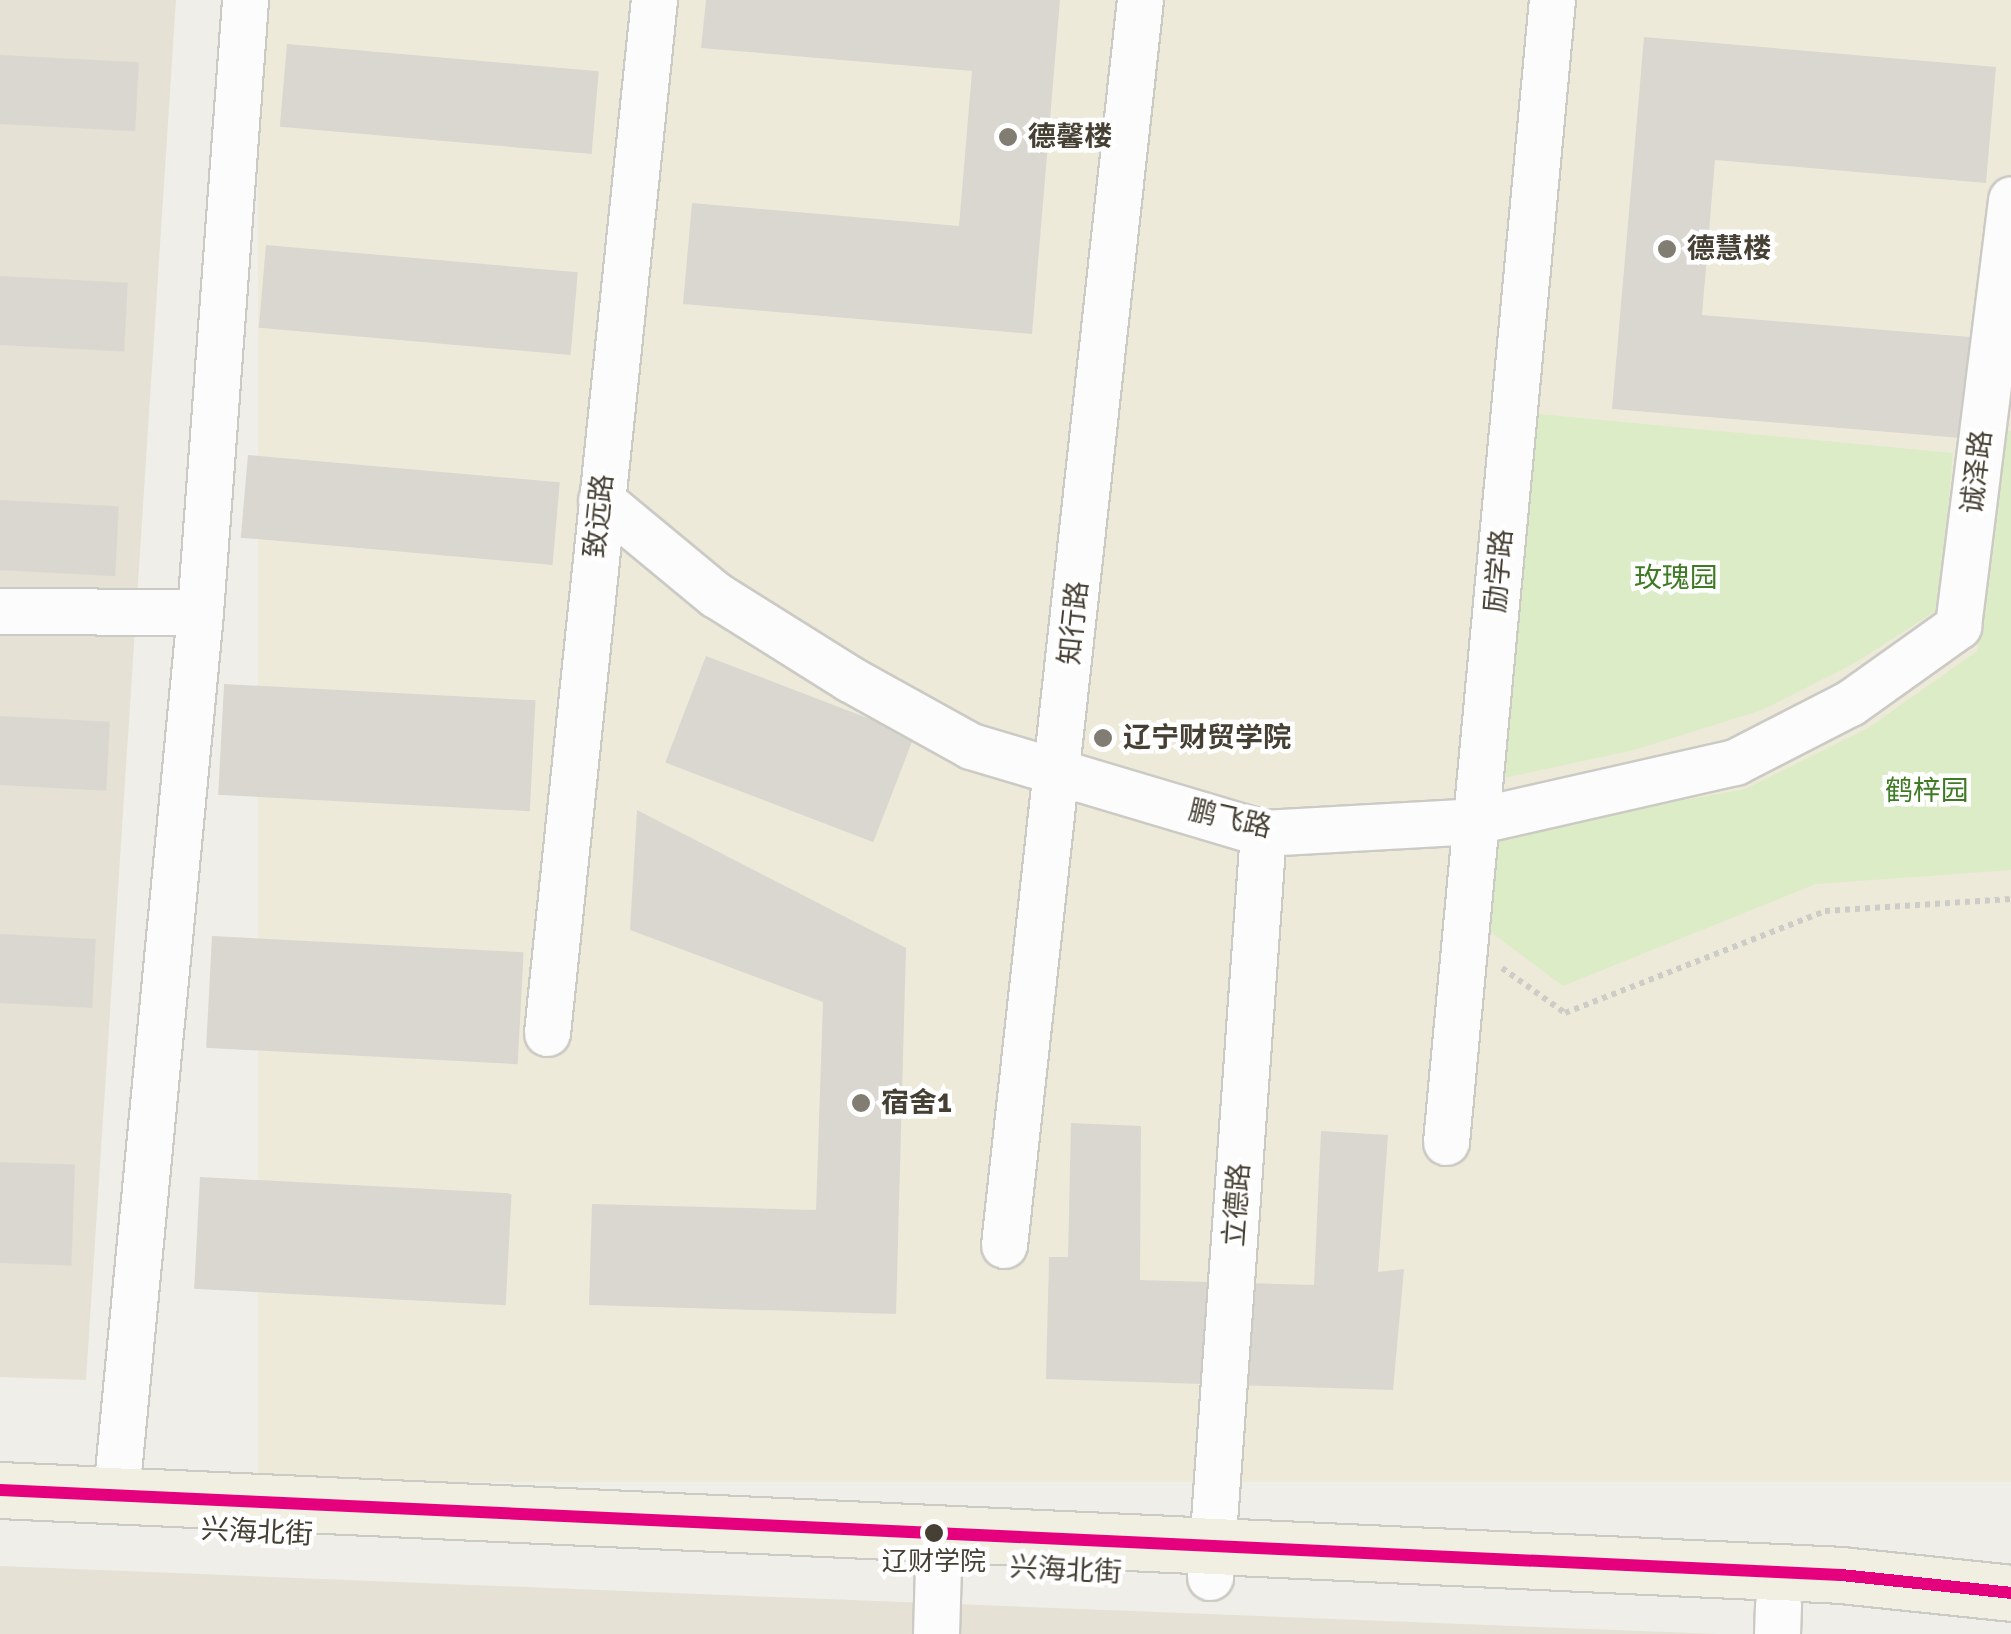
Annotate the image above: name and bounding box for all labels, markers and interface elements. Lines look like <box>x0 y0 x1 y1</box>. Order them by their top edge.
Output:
place label: 德馨楼 <box>1028 120 1112 154</box>
marker: 德馨楼 <box>997 126 1019 148</box>
place label: 德慧楼 <box>1687 232 1771 266</box>
marker: 德慧楼 <box>1656 238 1678 260</box>
street label: 诚泽路 <box>1955 428 1999 516</box>
street label: 致远路 <box>578 472 620 560</box>
street label: 励学路 <box>1479 528 1519 614</box>
park label: 玫瑰园 <box>1634 561 1718 595</box>
street label: 知行路 <box>1053 579 1095 667</box>
place label: 辽宁财贸学院 <box>1123 721 1291 755</box>
marker: 辽宁财贸学院 <box>1092 727 1114 749</box>
park label: 鹤梓园 <box>1885 774 1969 808</box>
street label: 鹏飞路 <box>1185 793 1275 845</box>
place label: 宿舍1 <box>881 1086 952 1120</box>
marker: 宿舍1 <box>850 1092 872 1114</box>
street label: 立德路 <box>1217 1162 1257 1248</box>
street label: 兴海北街 <box>200 1512 314 1552</box>
marker: 辽财学院 <box>924 1523 944 1543</box>
place label: 辽财学院 <box>882 1547 986 1579</box>
street label: 兴海北街 <box>1009 1550 1123 1590</box>

